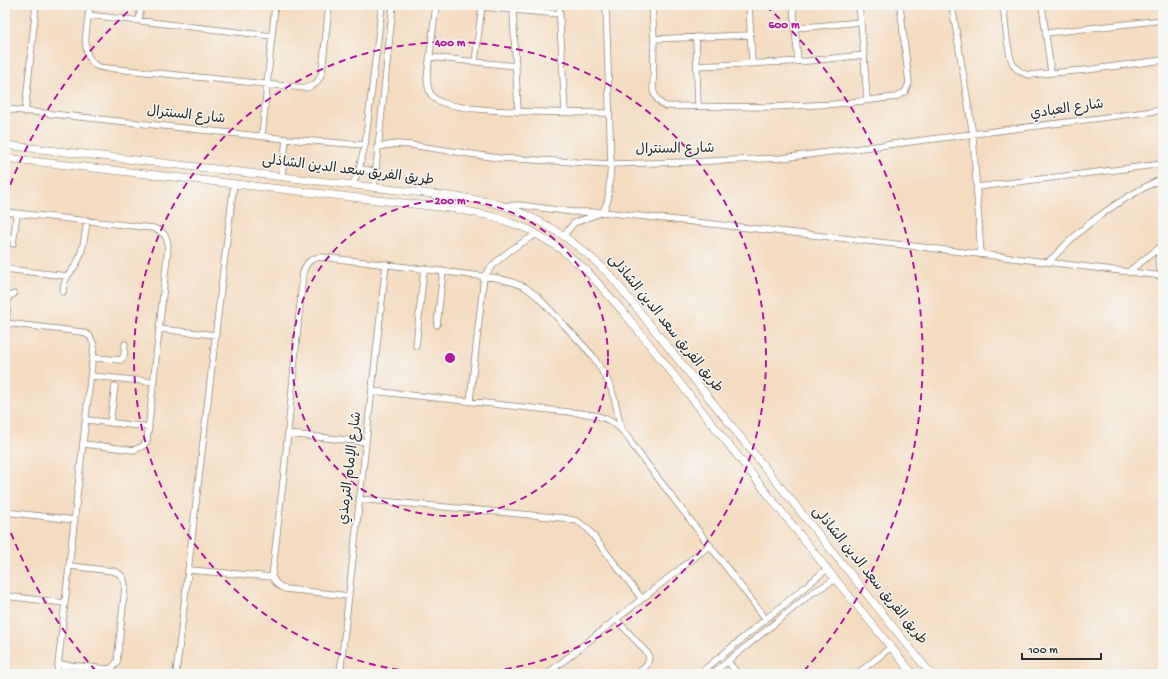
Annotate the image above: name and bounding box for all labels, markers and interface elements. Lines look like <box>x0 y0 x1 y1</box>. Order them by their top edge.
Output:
text: 600 m <box>768 19 800 33</box>
text: 400 m <box>434 37 466 51</box>
street label: شارع العبادي <box>1029 96 1105 124</box>
street label: شارع السنترال <box>146 103 226 129</box>
street label: شارع السنترال <box>635 141 715 159</box>
street label: طريق الفريق سعد الدين الشاذلى <box>261 152 435 190</box>
text: 200 m <box>435 195 466 209</box>
street label: طريق الفريق سعد الدين الشاذلى <box>604 251 726 397</box>
centre of rings <box>443 351 457 365</box>
street label: شارع الإمام الترمذي <box>336 411 366 525</box>
street label: طريق الفريق سعد الدين الشاذلى <box>808 503 930 649</box>
scale bar <box>1022 635 1101 661</box>
text: 100 m <box>1027 644 1058 658</box>

